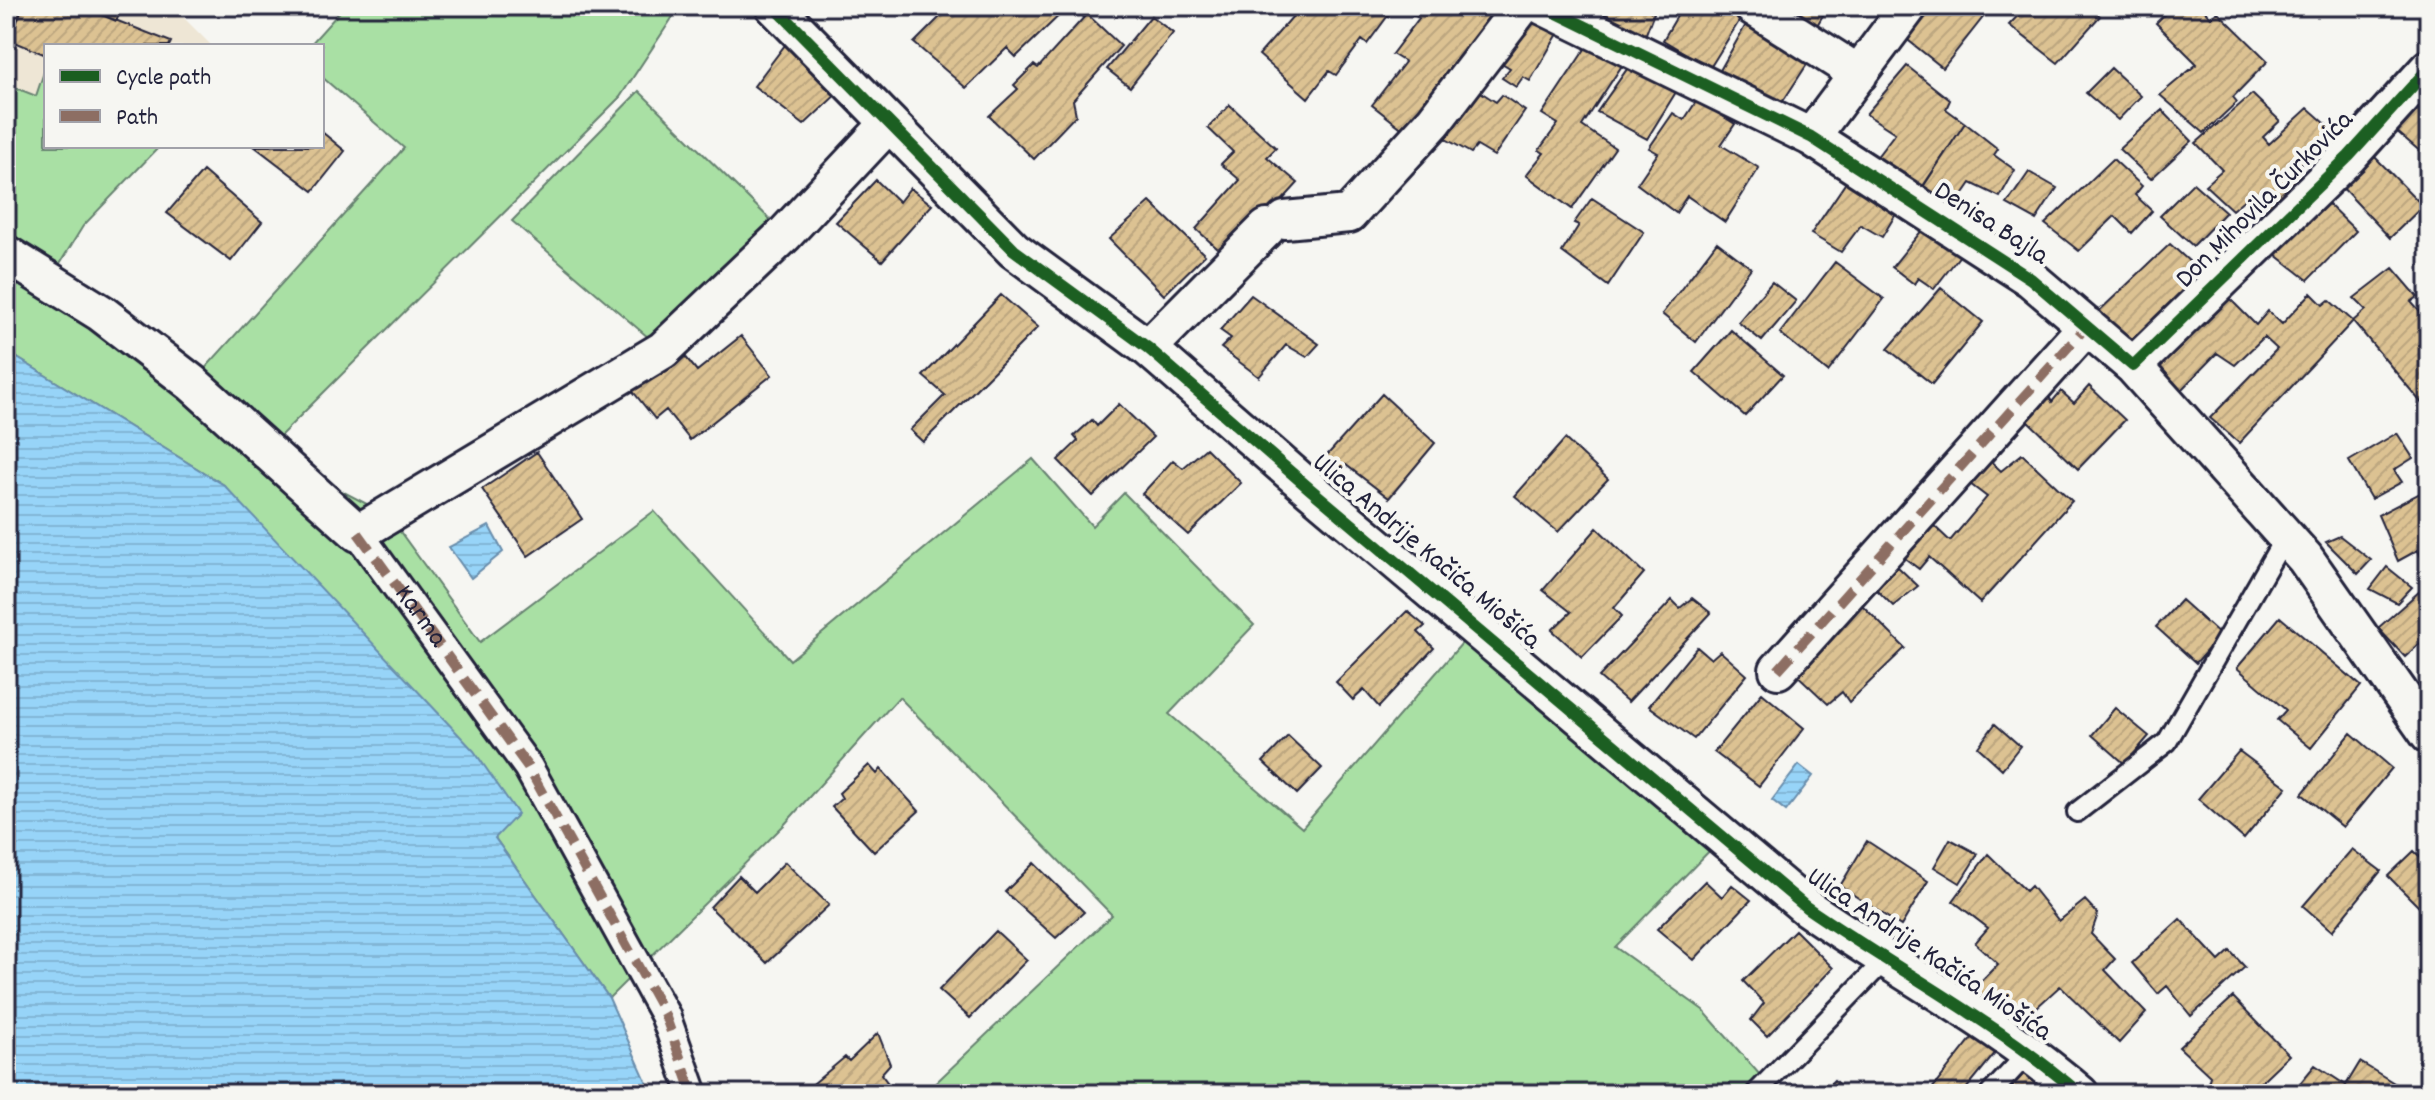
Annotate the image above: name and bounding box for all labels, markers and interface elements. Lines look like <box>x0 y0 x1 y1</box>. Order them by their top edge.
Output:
legend <box>44 44 324 148</box>
text: Cycle path <box>116 62 211 96</box>
text: Path <box>116 102 158 136</box>
street label: Don Mihovila Čurkovića <box>2168 102 2365 299</box>
street label: Denisa Bajla <box>1925 173 2056 278</box>
street label: Ulica Andrije Kačića Miošića <box>1302 445 1549 661</box>
street label: Karma <box>383 578 456 657</box>
street label: Ulica Andrije Kačića Miošića <box>1797 859 2059 1054</box>

